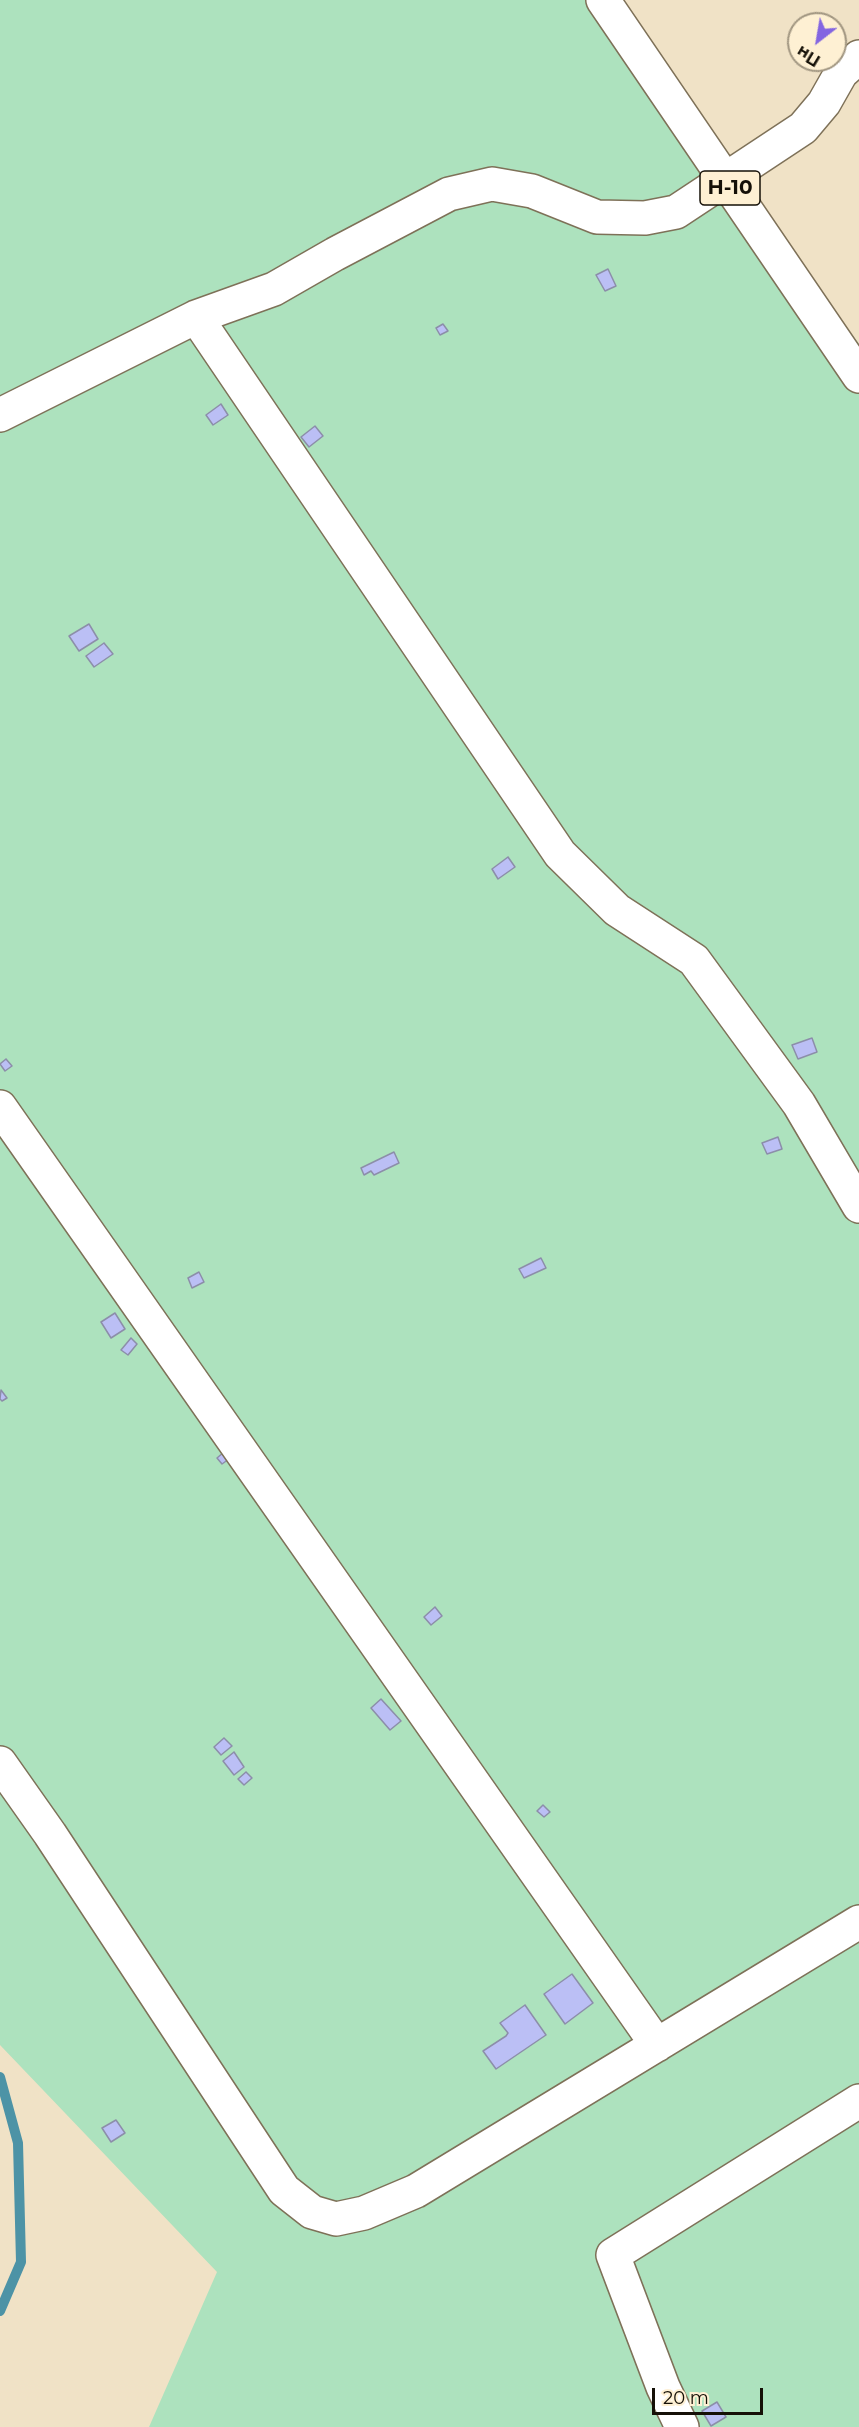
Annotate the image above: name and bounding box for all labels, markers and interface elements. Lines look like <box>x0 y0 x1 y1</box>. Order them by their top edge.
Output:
north arrow <box>787 12 847 72</box>
text: Пн <box>793 42 824 70</box>
road number: Н-10 <box>700 171 760 205</box>
scale bar <box>655 2376 766 2414</box>
text: 20 m <box>663 2387 709 2409</box>

